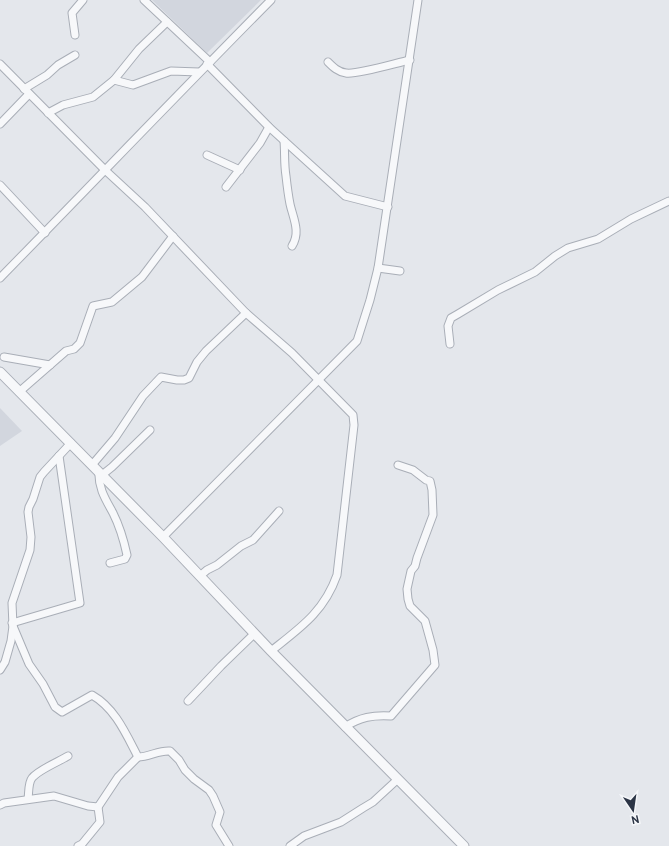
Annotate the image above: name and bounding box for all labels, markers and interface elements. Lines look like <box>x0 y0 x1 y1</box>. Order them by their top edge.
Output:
north arrow <box>613 790 653 830</box>
text: N <box>630 811 640 826</box>

